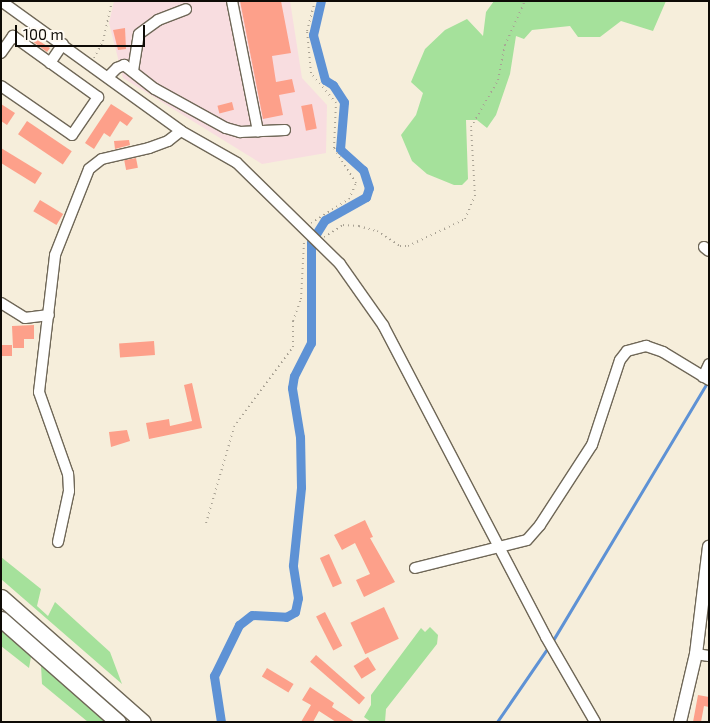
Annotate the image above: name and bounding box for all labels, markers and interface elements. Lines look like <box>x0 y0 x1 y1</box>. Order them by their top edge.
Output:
scale bar <box>18 15 148 47</box>
text: 100 m <box>23 25 64 43</box>

